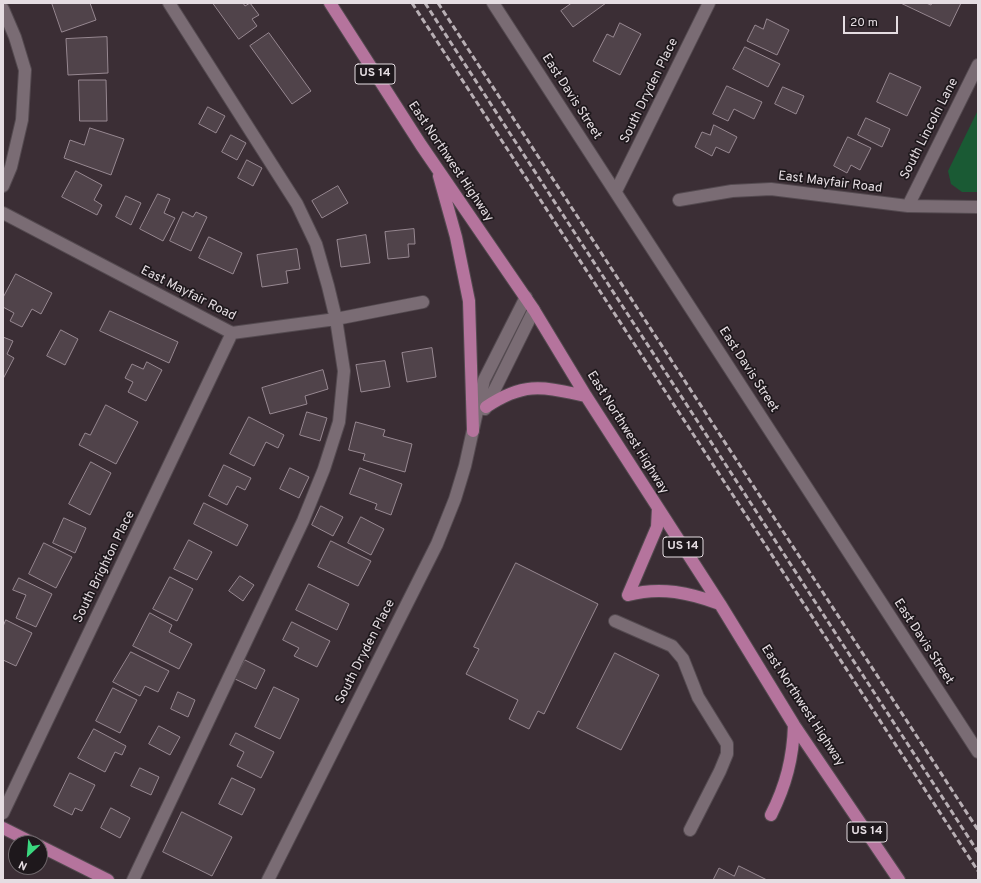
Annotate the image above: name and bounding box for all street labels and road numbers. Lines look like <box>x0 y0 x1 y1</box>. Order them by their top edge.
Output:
street label: South Dryden Place <box>618 36 682 146</box>
street label: East Davis Street <box>538 51 604 143</box>
road number: US 14 <box>355 64 395 84</box>
street label: South Lincoln Lane <box>898 76 962 182</box>
street label: East Northwest Highway <box>404 99 496 225</box>
street label: East Mayfair Road <box>777 169 883 197</box>
street label: East Mayfair Road <box>138 263 238 325</box>
street label: East Davis Street <box>715 324 781 416</box>
street label: East Northwest Highway <box>583 369 671 497</box>
street label: South Brighton Place <box>71 508 139 626</box>
road number: US 14 <box>663 537 703 557</box>
street label: East Davis Street <box>890 596 956 688</box>
street label: South Dryden Place <box>333 597 399 707</box>
street label: East Northwest Highway <box>757 642 847 770</box>
road number: US 14 <box>847 822 887 842</box>

